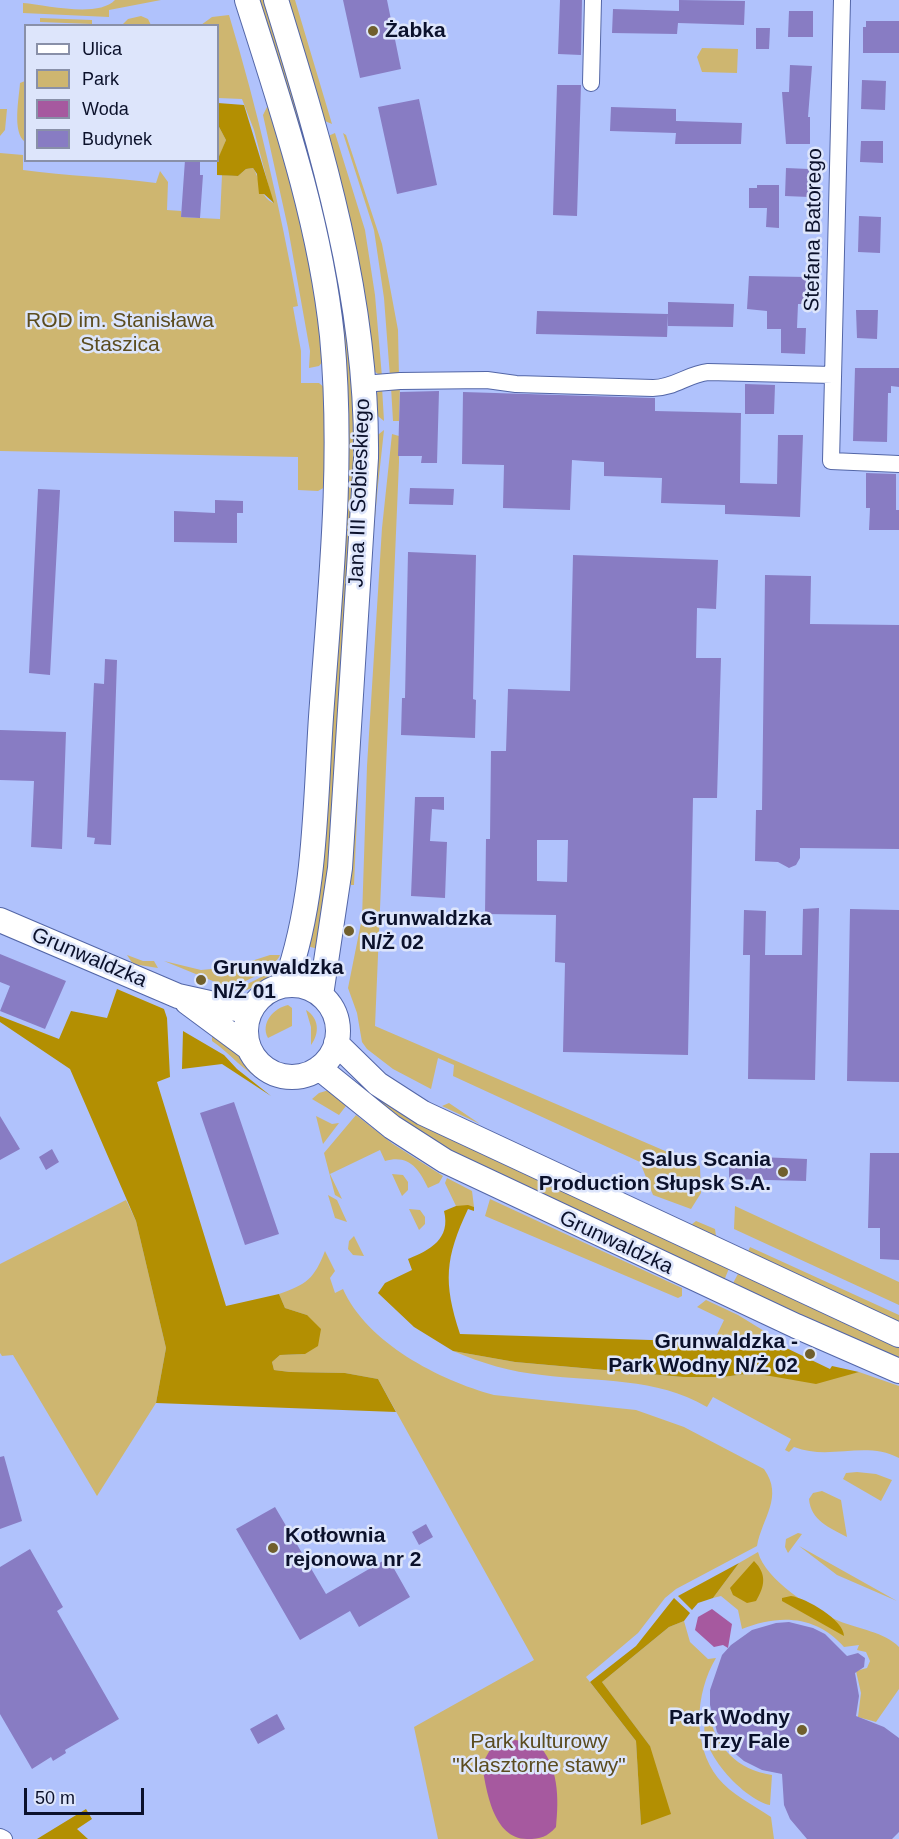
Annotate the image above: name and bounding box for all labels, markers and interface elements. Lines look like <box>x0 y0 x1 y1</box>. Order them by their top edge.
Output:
place label: Żabka <box>385 18 446 44</box>
legend <box>24 24 219 162</box>
marker: Żabka <box>366 24 380 38</box>
text: Ulica <box>82 39 122 59</box>
text: Park <box>82 69 119 89</box>
text: Woda <box>82 99 129 119</box>
text: Budynek <box>82 129 152 149</box>
street label: Stefana Batorego <box>800 148 828 312</box>
park label: ROD im. Stanisława Staszica <box>26 308 214 358</box>
street label: Jana III Sobieskiego <box>344 398 376 588</box>
place label: Grunwaldzka N/Ż 02 <box>361 906 492 956</box>
street label: Grunwaldzka <box>28 922 150 994</box>
marker: Grunwaldzka N/Ż 02 <box>342 924 356 938</box>
place label: Grunwaldzka N/Ż 01 <box>213 955 344 1005</box>
marker: Grunwaldzka N/Ż 01 <box>194 973 208 987</box>
place label: Salus Scania Production Słupsk S.A. <box>539 1147 771 1197</box>
marker: Salus Scania Production Słupsk S.A. <box>776 1165 790 1179</box>
street label: Grunwaldzka <box>555 1206 677 1280</box>
place label: Grunwaldzka - Park Wodny N/Ż 02 <box>608 1329 798 1379</box>
marker: Grunwaldzka - Park Wodny N/Ż 02 <box>803 1347 817 1361</box>
place label: Kotłownia rejonowa nr 2 <box>285 1523 422 1573</box>
marker: Kotłownia rejonowa nr 2 <box>266 1541 280 1555</box>
place label: Park Wodny Trzy Fale <box>669 1705 790 1755</box>
marker: Park Wodny Trzy Fale <box>795 1723 809 1737</box>
park label: Park kulturowy "Klasztorne stawy" <box>452 1729 626 1779</box>
scale bar <box>27 1776 147 1814</box>
text: 50 m <box>35 1788 75 1808</box>

